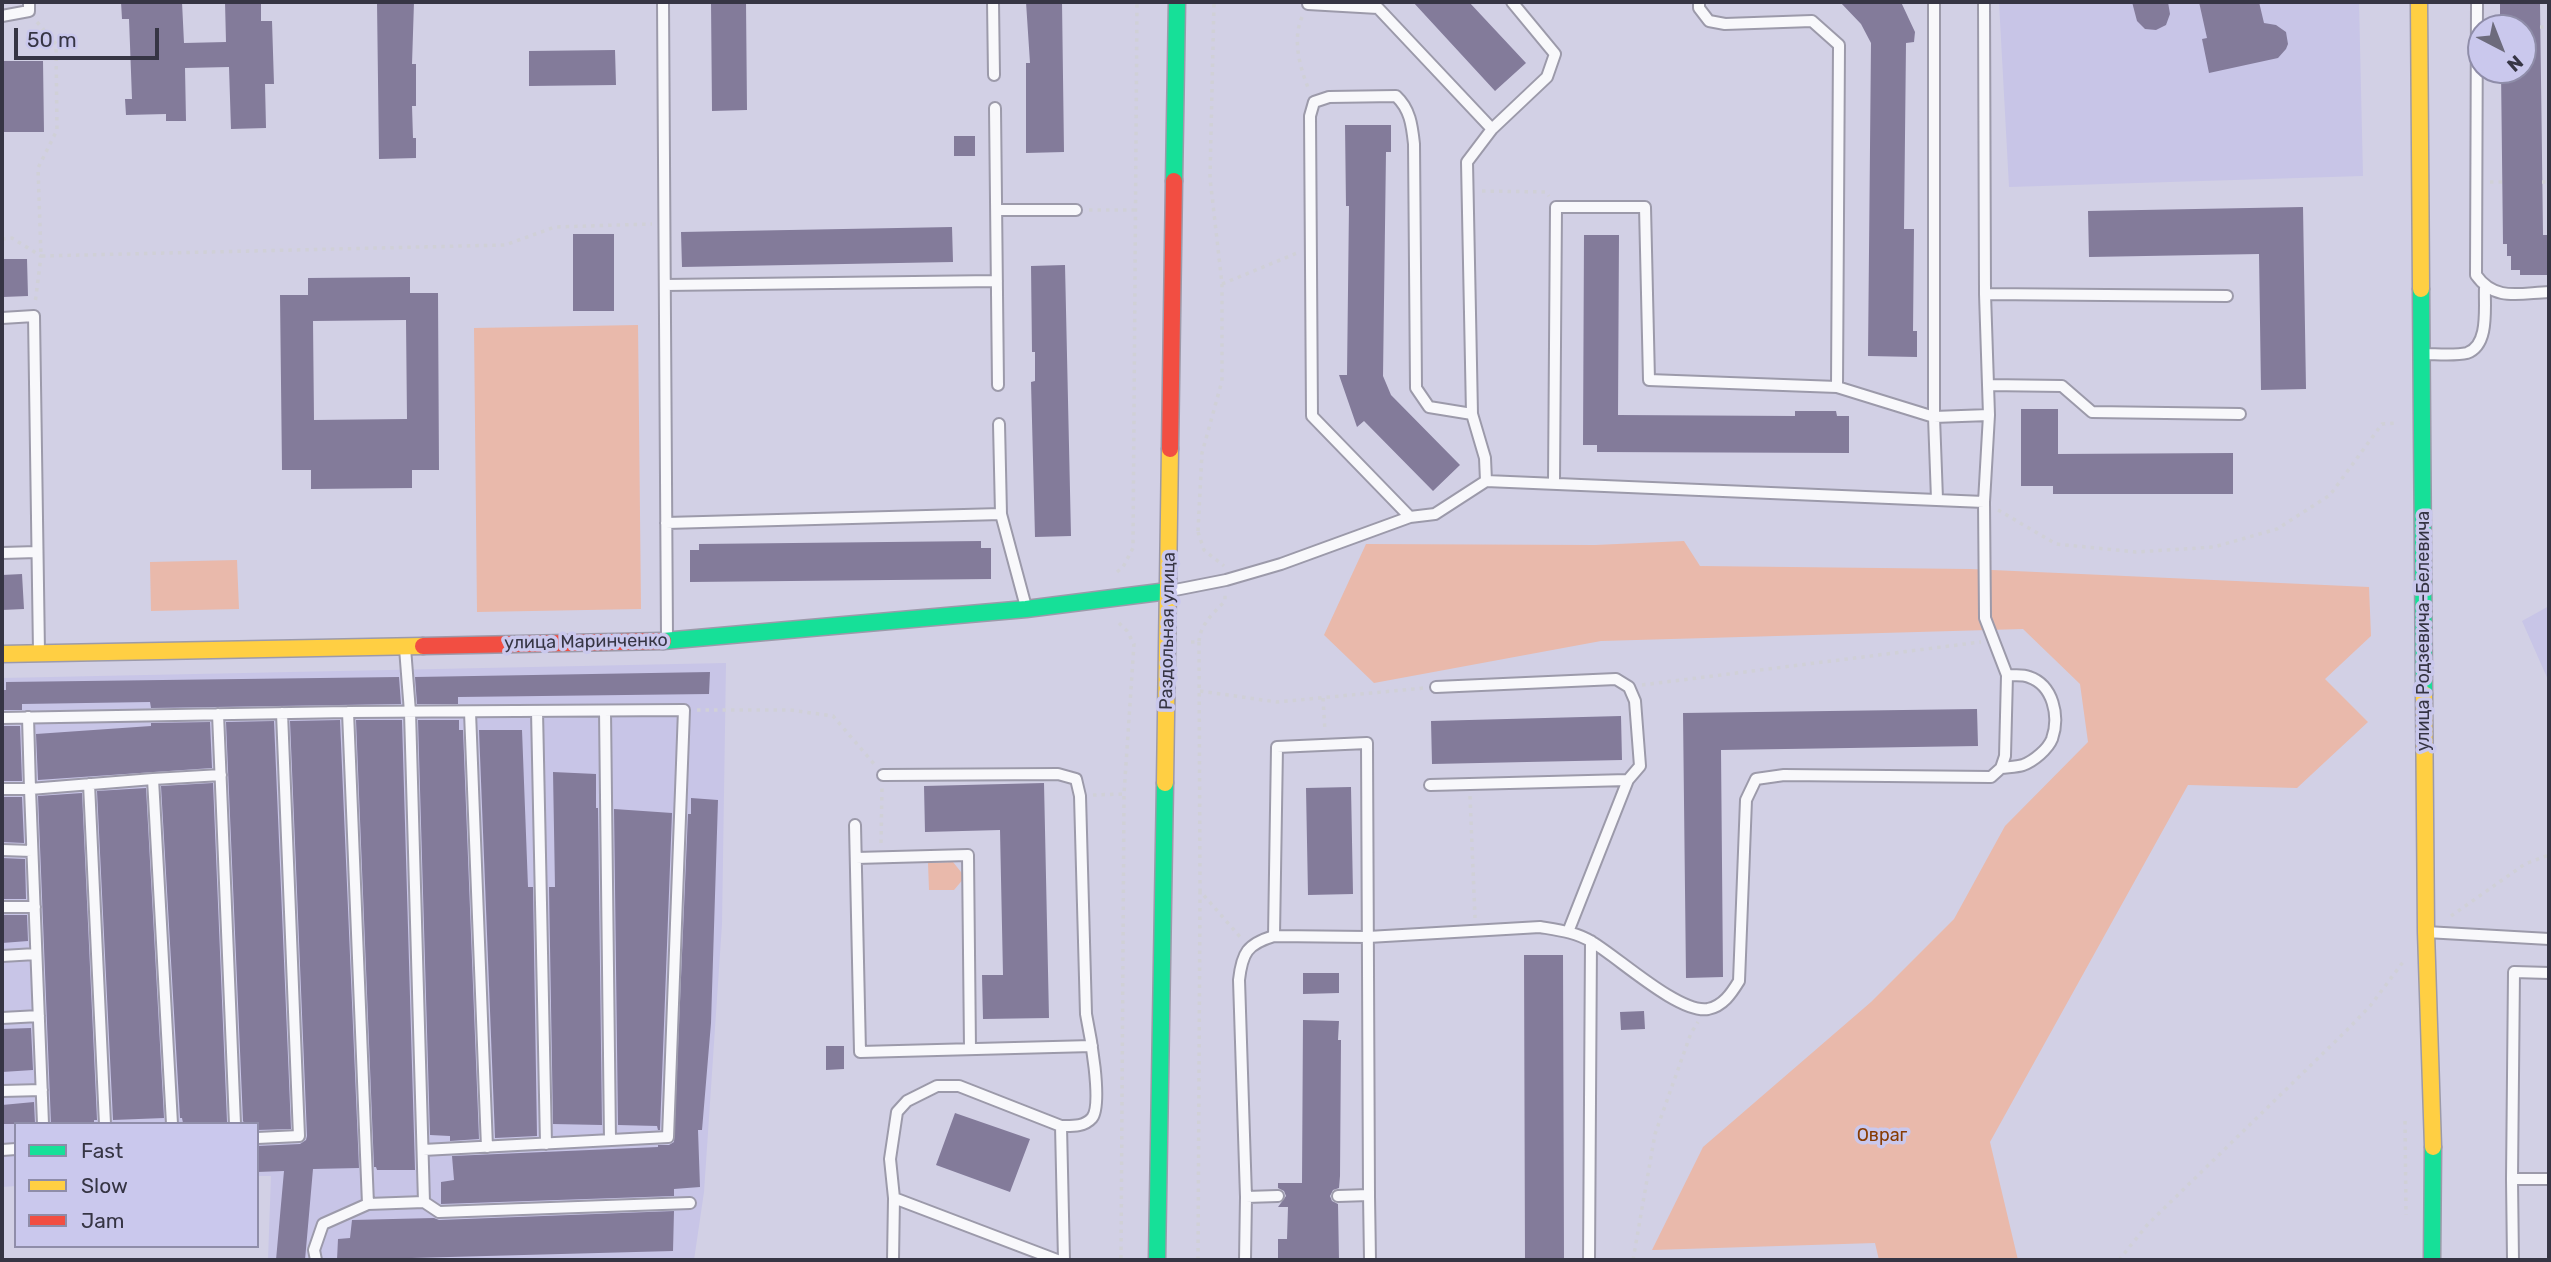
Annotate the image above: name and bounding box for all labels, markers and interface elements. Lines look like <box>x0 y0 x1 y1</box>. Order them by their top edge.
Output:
scale bar <box>18 14 163 58</box>
north arrow <box>2467 14 2537 84</box>
text: 50 m <box>27 27 77 52</box>
text: N <box>2502 50 2528 77</box>
street label: улица Родзевича-Белевича <box>2413 511 2435 751</box>
street label: Раздольная улица <box>1156 552 1180 710</box>
street label: улица Маринченко <box>504 630 668 654</box>
legend <box>14 1122 259 1248</box>
park label: Овраг <box>1857 1125 1907 1147</box>
text: Fast <box>81 1138 123 1163</box>
text: Slow <box>81 1173 128 1198</box>
text: Jam <box>81 1208 125 1233</box>

